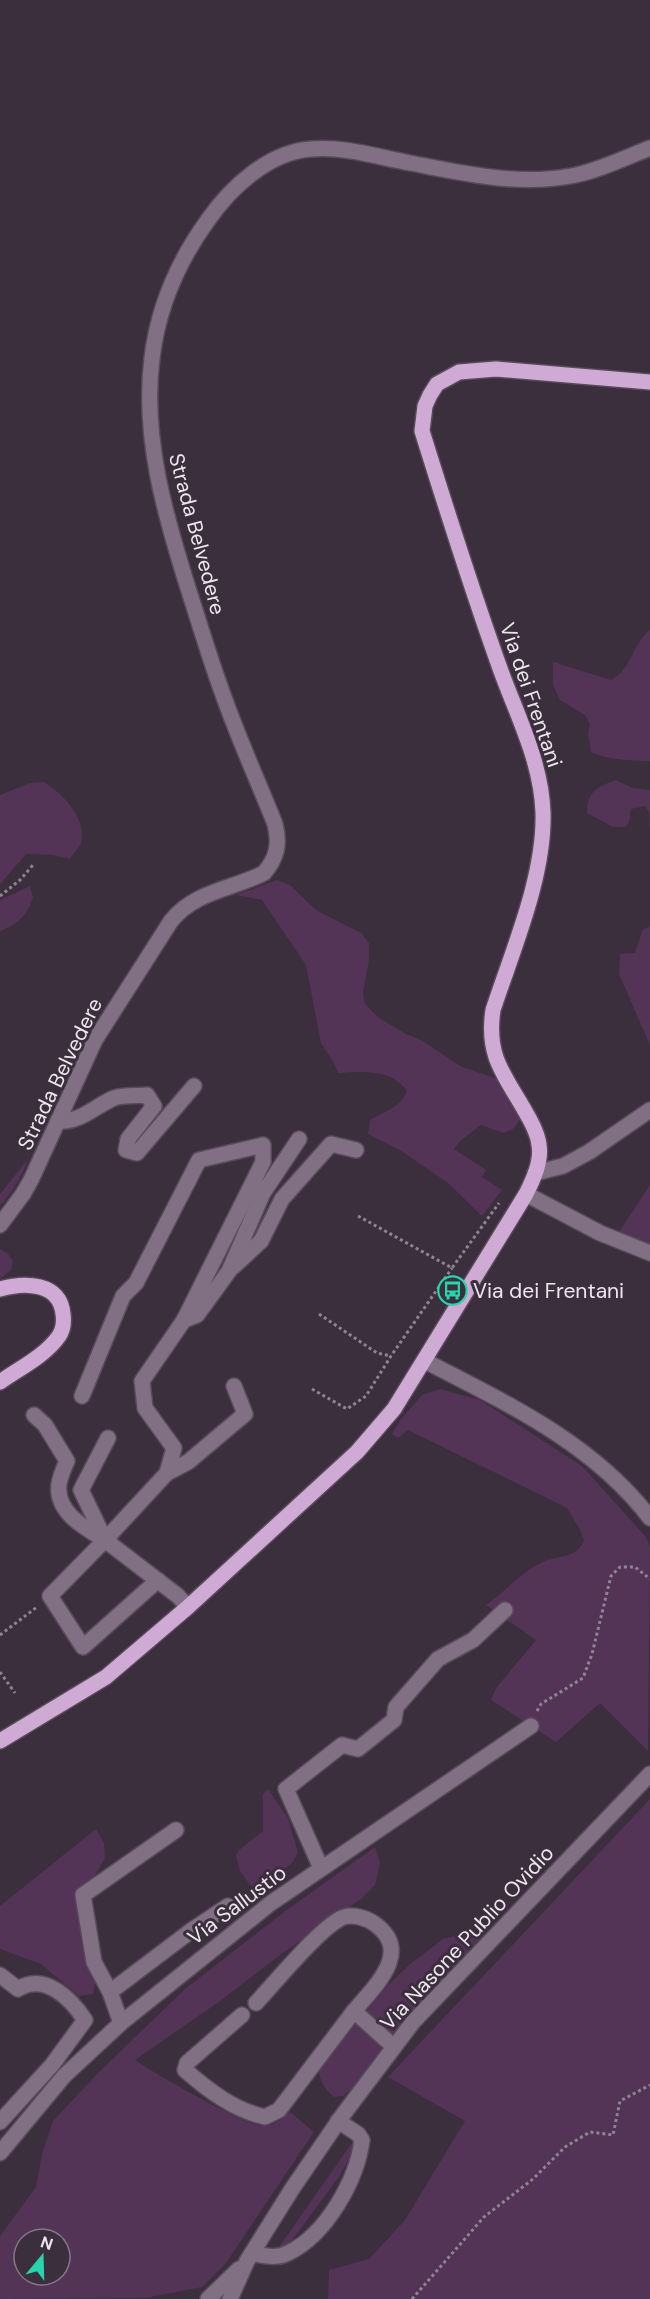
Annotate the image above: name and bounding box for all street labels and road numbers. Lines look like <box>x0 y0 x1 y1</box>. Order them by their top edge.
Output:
street label: Strada Belvedere <box>162 450 232 618</box>
street label: Via dei Frentani <box>493 619 569 771</box>
street label: Strada Belvedere <box>11 993 109 1155</box>
street label: Via Nasone Publio Ovidio <box>374 1840 560 2036</box>
street label: Via Sallustio <box>182 1859 292 1951</box>

